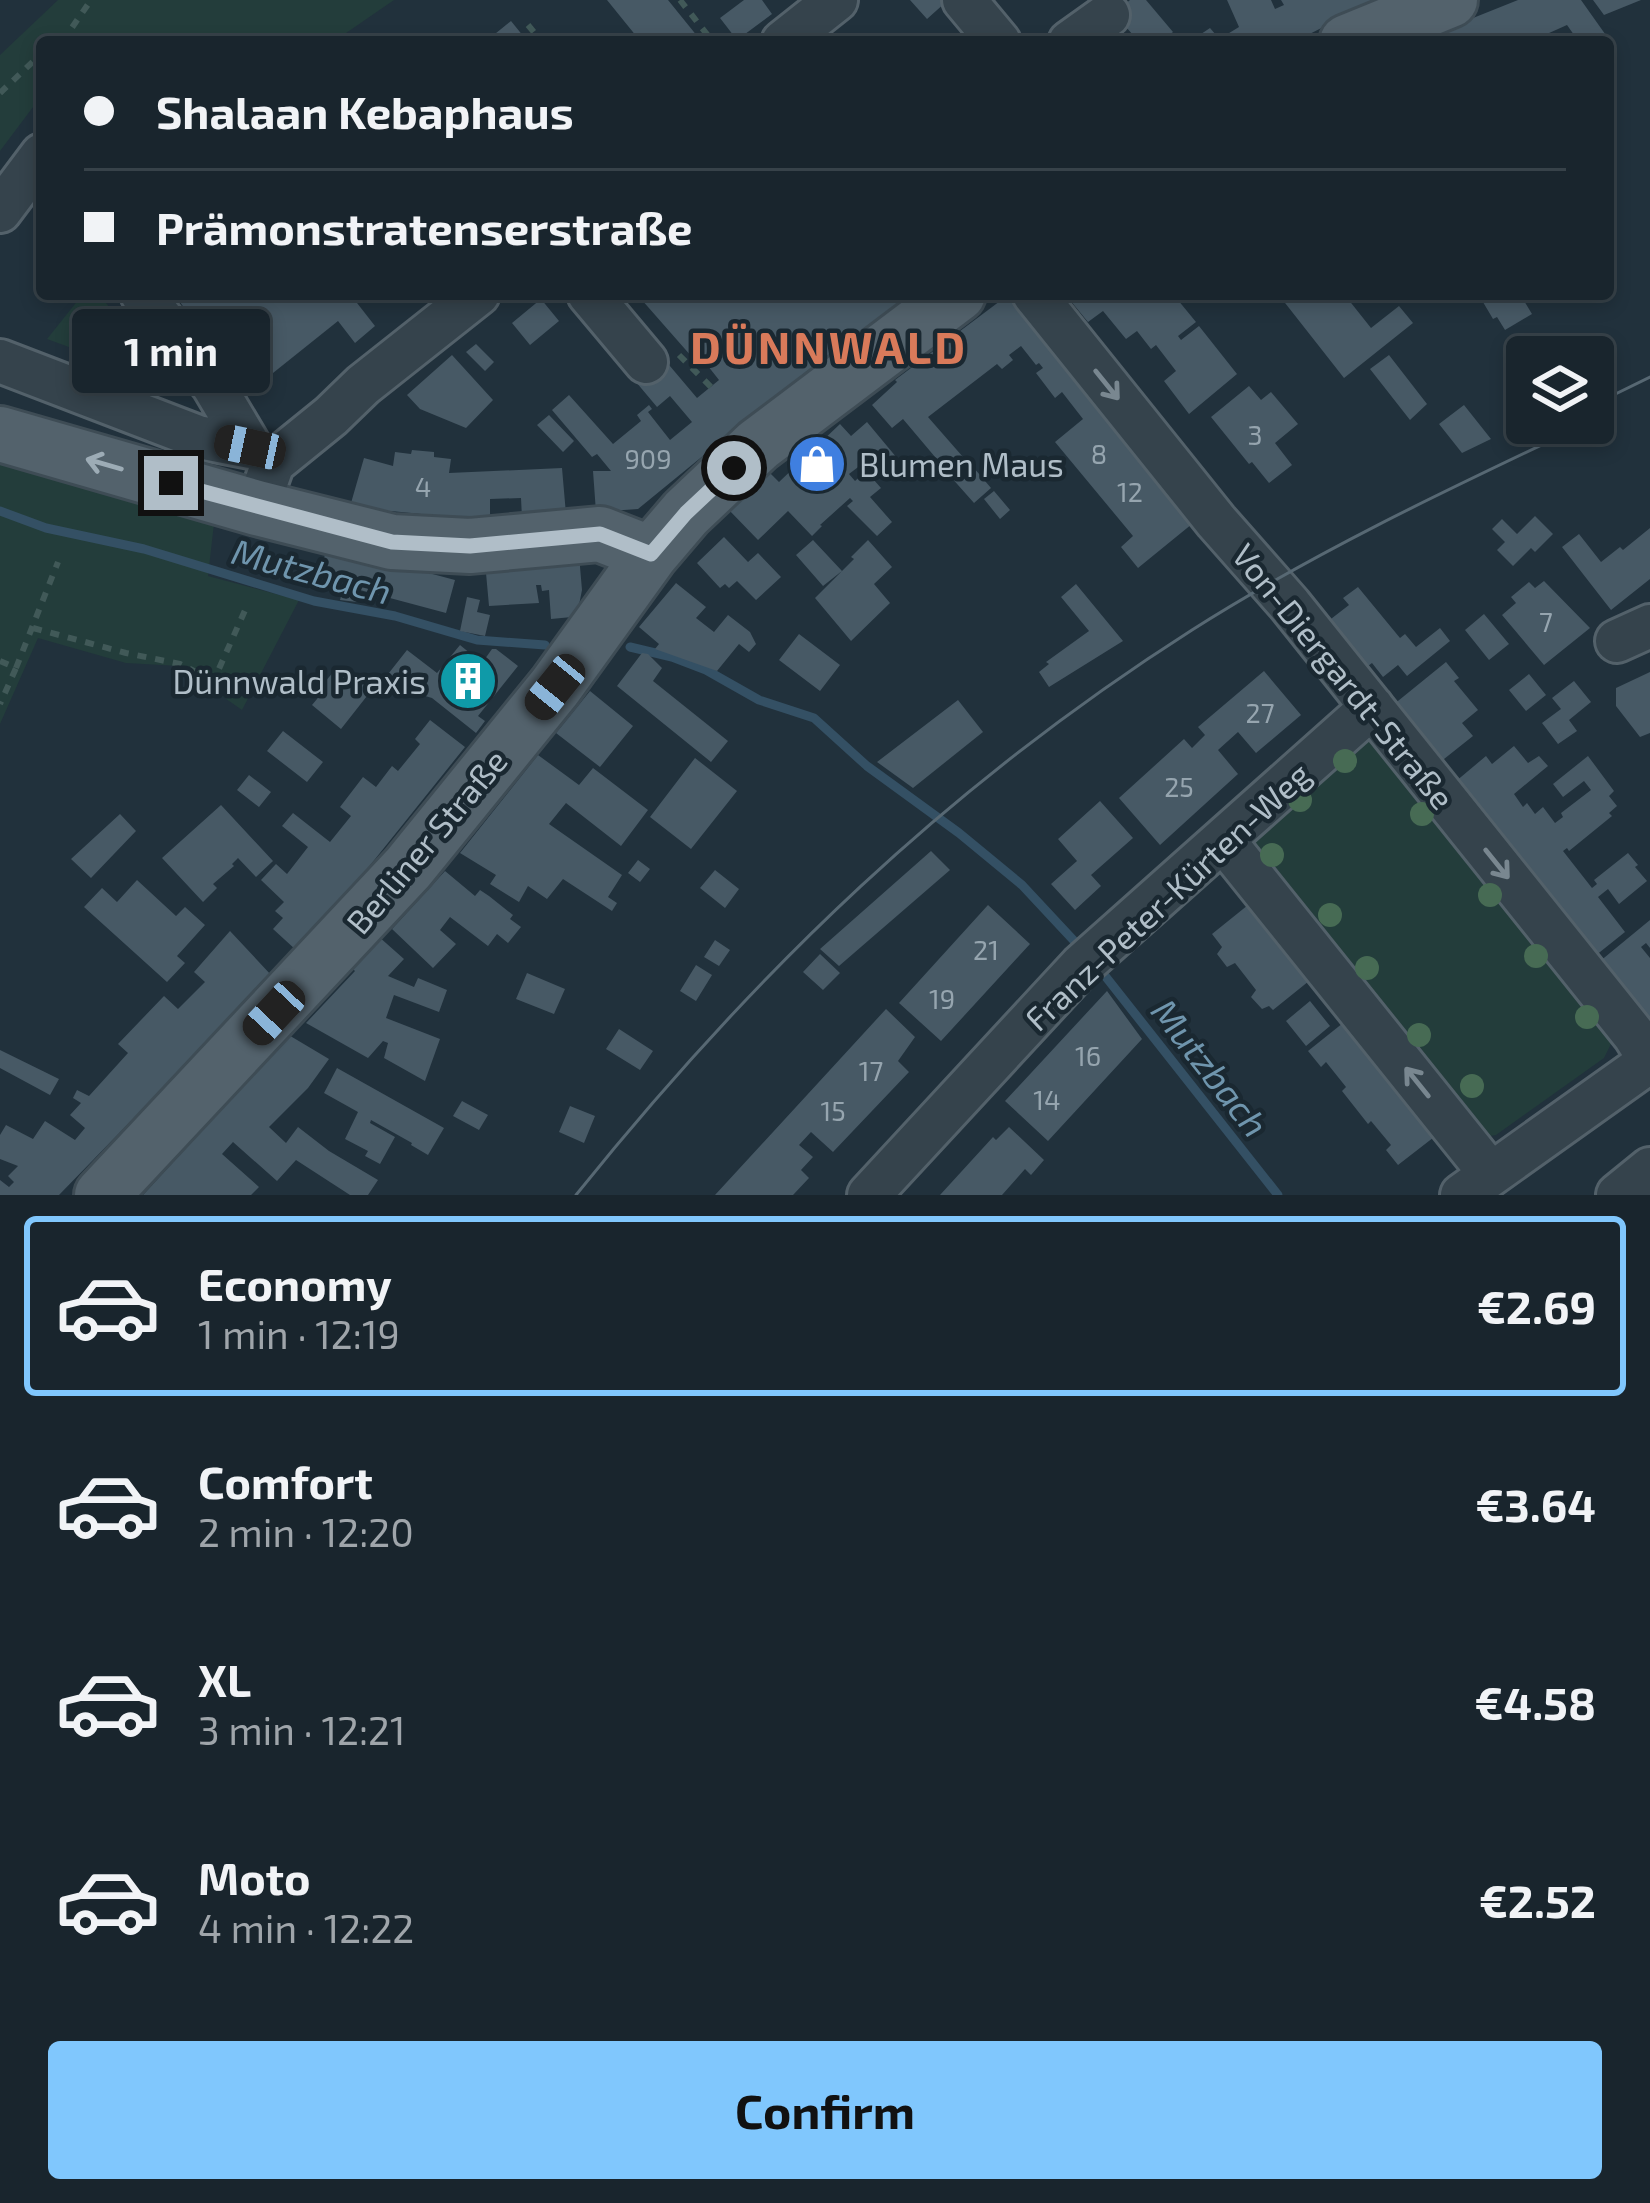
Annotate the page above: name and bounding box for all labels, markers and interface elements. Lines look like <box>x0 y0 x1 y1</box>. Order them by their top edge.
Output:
text: Shalaan Kebaphaus <box>156 84 574 138</box>
text: Prämonstratenserstraße <box>156 200 693 254</box>
callout: 1 min <box>72 309 270 393</box>
district label: DÜNNWALD <box>690 319 968 373</box>
text: 1 min <box>124 327 218 374</box>
map controls <box>1506 336 1614 444</box>
button: layers <box>1506 336 1614 444</box>
one-way arrow <box>1093 369 1120 401</box>
house number: 3 <box>1247 418 1263 450</box>
car <box>211 422 289 472</box>
shop icon: Blumen Maus <box>786 433 848 495</box>
house number: 8 <box>1091 437 1107 469</box>
route start <box>707 441 761 495</box>
house number: 909 <box>624 442 672 474</box>
place label: Blumen Maus <box>859 444 1064 484</box>
one-way arrow <box>86 452 124 474</box>
route end <box>144 456 198 510</box>
house number: 4 <box>415 470 431 502</box>
house number: 12 <box>1117 475 1143 507</box>
water label: Mutzbach <box>228 528 396 612</box>
street label: Von-Diergardt-Straße <box>1225 535 1463 817</box>
house number: 7 <box>1539 605 1553 637</box>
car <box>518 648 592 726</box>
building icon: Dünnwald Praxis <box>437 650 499 712</box>
place label: Dünnwald Praxis <box>172 661 426 701</box>
house number: 27 <box>1246 696 1275 728</box>
street label: Berliner Straße <box>337 741 515 941</box>
street label: Franz-Peter-Kürten-Weg <box>1016 754 1318 1038</box>
house number: 25 <box>1164 770 1194 802</box>
one-way arrow <box>1483 848 1510 879</box>
house number: 21 <box>973 933 999 965</box>
car <box>236 974 312 1052</box>
house number: 19 <box>929 982 955 1014</box>
water label: Mutzbach <box>1144 989 1278 1145</box>
house number: 16 <box>1075 1039 1101 1071</box>
house number: 17 <box>859 1054 883 1086</box>
one-way arrow <box>1404 1066 1431 1098</box>
house number: 14 <box>1033 1083 1061 1115</box>
house number: 15 <box>820 1094 846 1126</box>
icon: car <box>54 1252 162 1360</box>
text: Economy <box>198 1256 392 1310</box>
text: €2.69 <box>1477 1279 1596 1333</box>
text: 1 min · 12:19 <box>198 1310 400 1357</box>
icon: car <box>54 1450 162 1558</box>
text: Comfort <box>198 1454 373 1508</box>
text: €3.64 <box>1475 1477 1596 1531</box>
text: 2 min · 12:20 <box>198 1508 414 1555</box>
icon: car <box>54 1648 162 1756</box>
text: XL <box>198 1652 251 1706</box>
text: €4.58 <box>1475 1675 1596 1729</box>
text: 3 min · 12:21 <box>198 1706 406 1753</box>
icon: car <box>54 1846 162 1954</box>
text: Moto <box>198 1850 311 1904</box>
text: €2.52 <box>1479 1873 1596 1927</box>
text: 4 min · 12:22 <box>198 1904 414 1951</box>
button: Confirm <box>48 2041 1602 2179</box>

